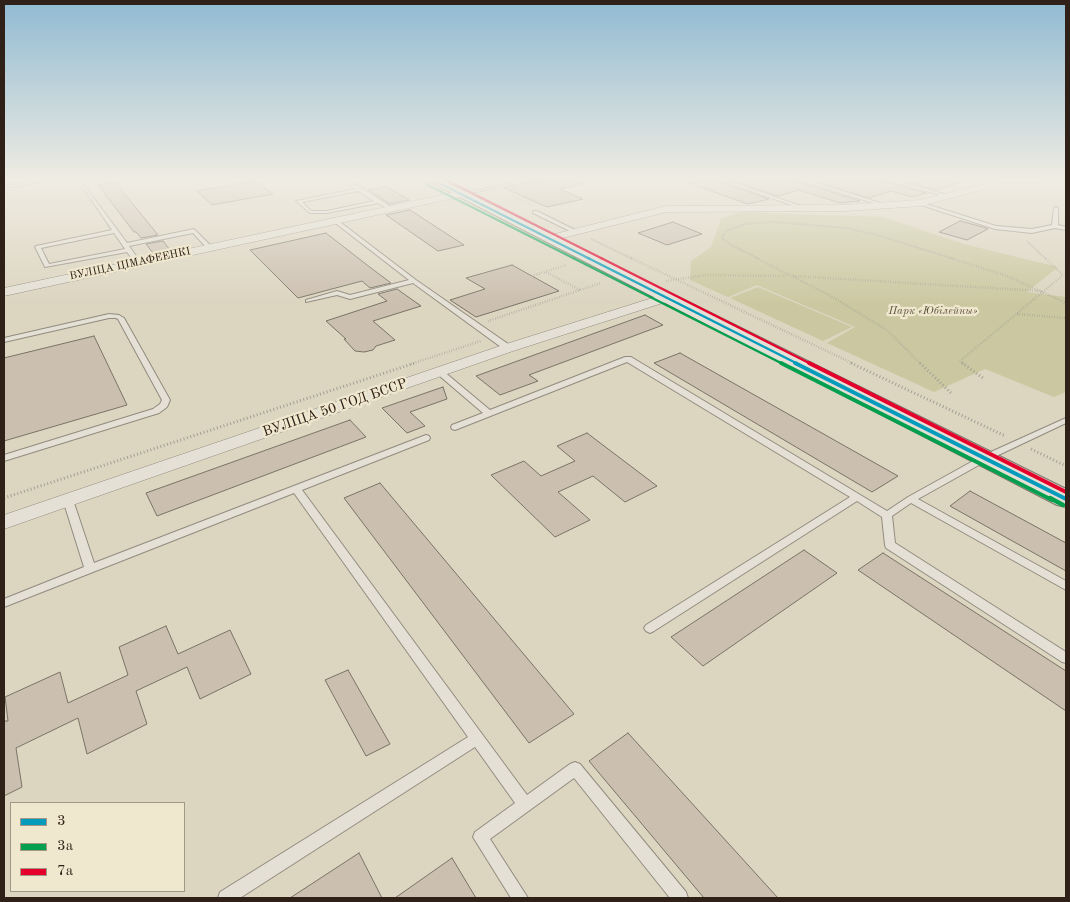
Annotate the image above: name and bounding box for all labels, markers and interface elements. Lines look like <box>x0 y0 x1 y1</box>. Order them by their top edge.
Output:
street label: ВУЛІЦА ЦІМАФЕЕНКІ <box>68 245 192 283</box>
park label: Парк «Юбілейны» <box>888 304 978 318</box>
street label: ВУЛІЦА 50 ГОД БССР <box>260 375 410 441</box>
legend <box>10 802 185 892</box>
text: 3 <box>57 814 66 829</box>
text: 3а <box>57 839 73 854</box>
text: 7а <box>57 864 73 879</box>

